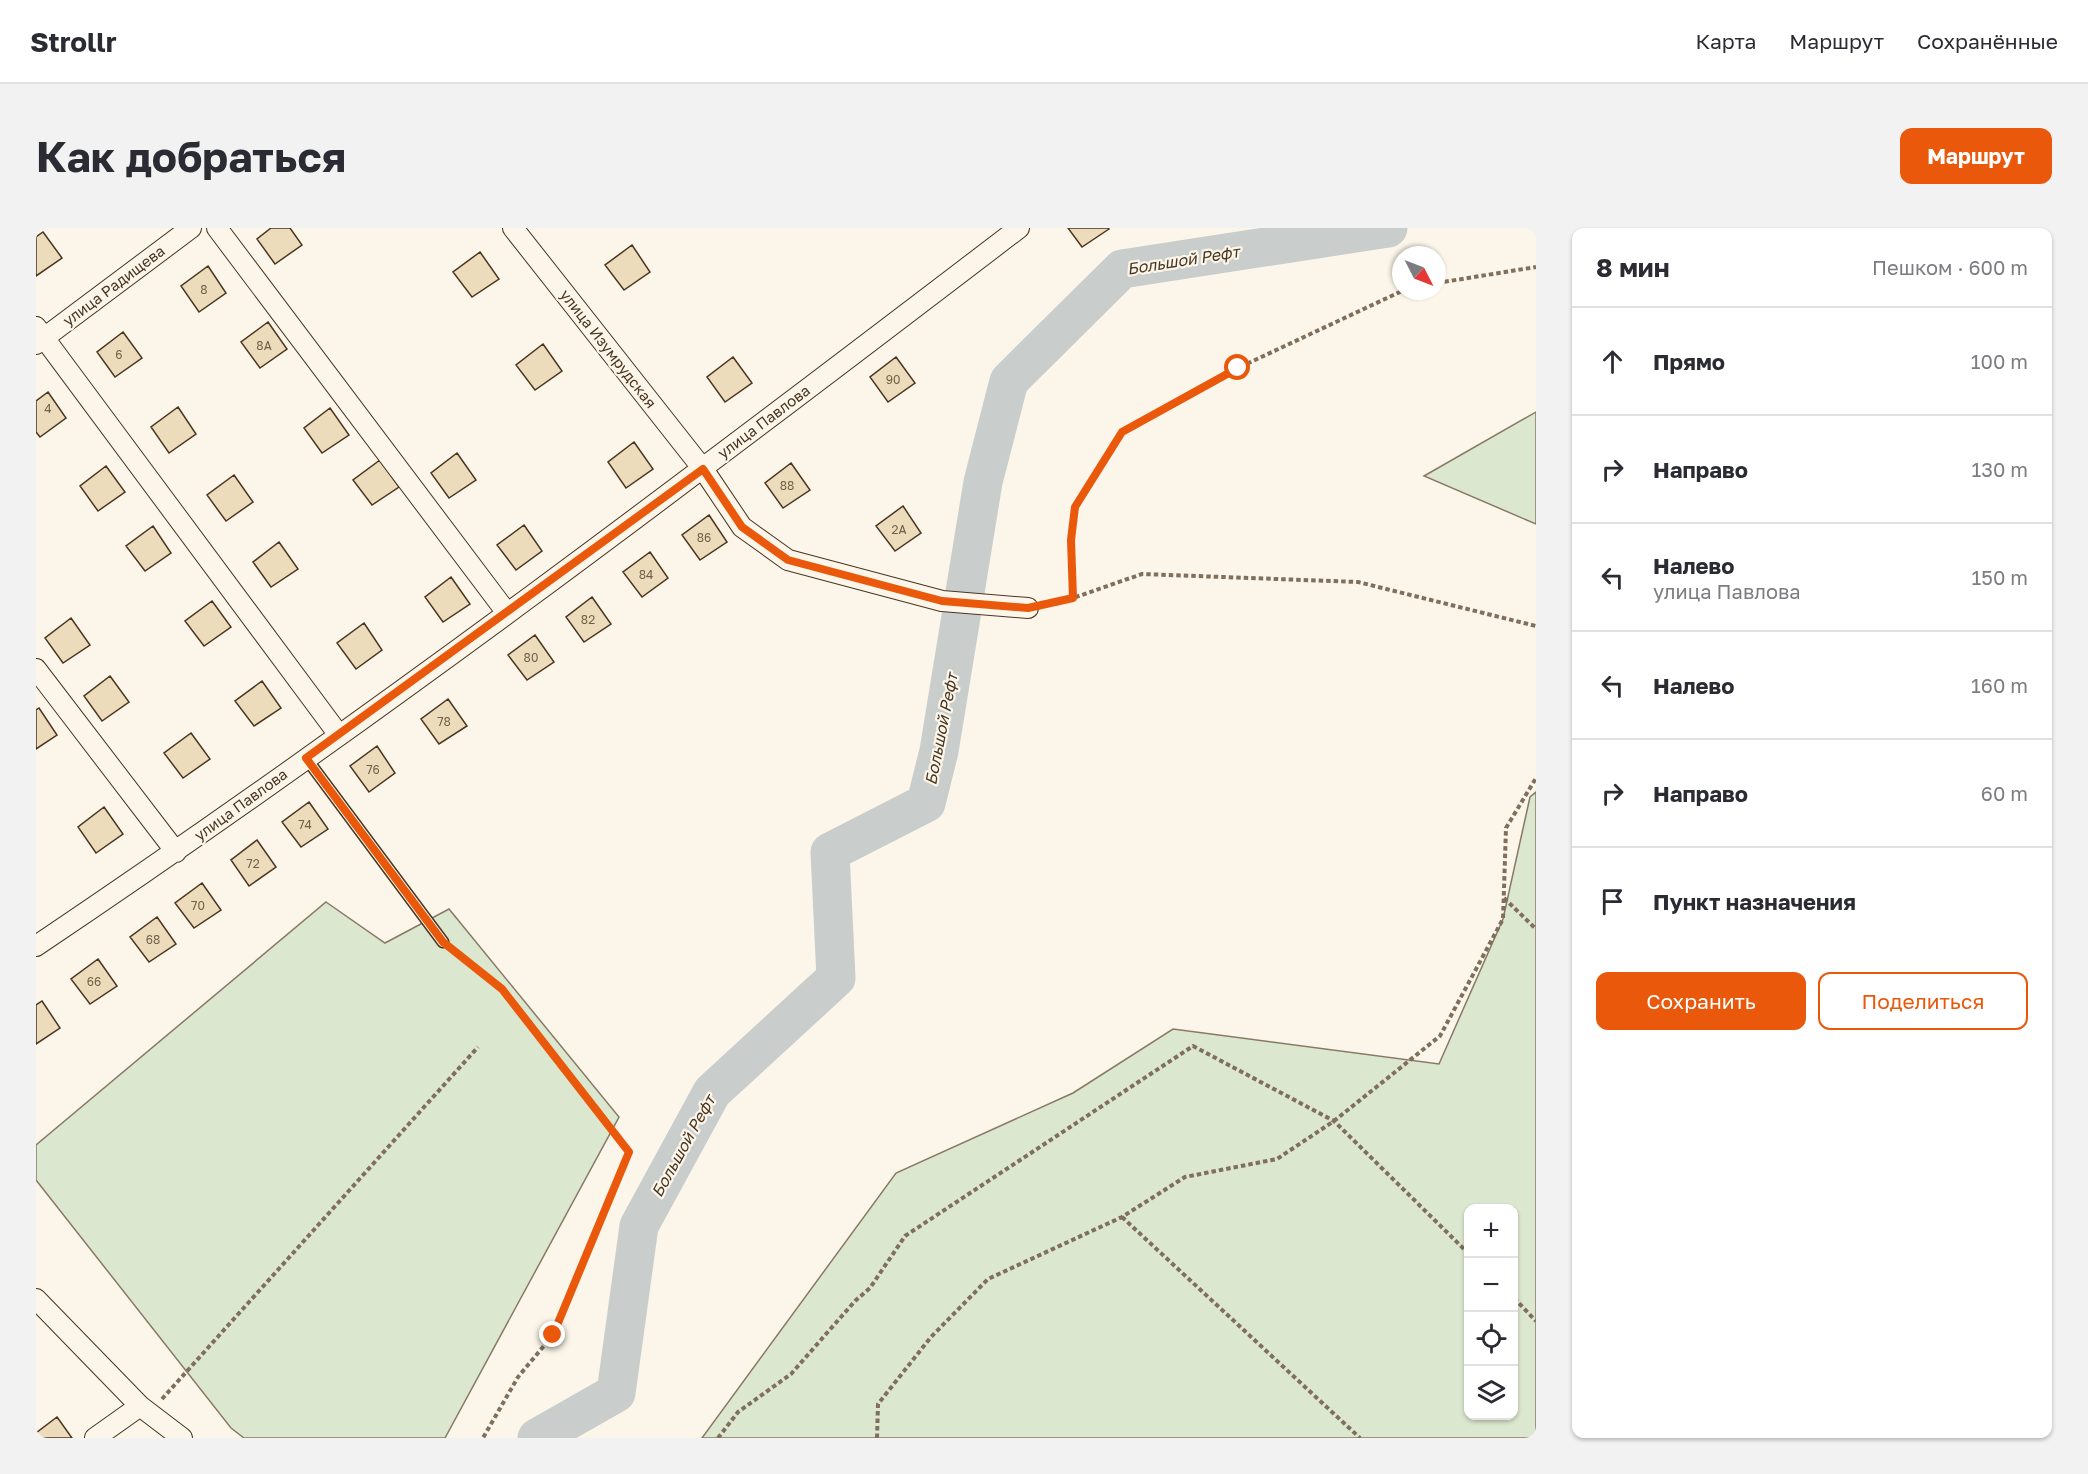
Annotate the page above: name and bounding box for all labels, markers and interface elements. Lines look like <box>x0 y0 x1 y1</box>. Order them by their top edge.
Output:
text: Strollr <box>30 25 117 58</box>
text: Карта <box>1695 28 1756 54</box>
text: Маршрут <box>1789 28 1884 54</box>
text: Сохранённые <box>1917 28 2058 54</box>
button: Маршрут <box>1900 128 2052 184</box>
text: Как добраться <box>36 131 346 181</box>
street label: улица Радищева <box>59 241 168 329</box>
water label: Большой Рефт <box>1125 241 1243 279</box>
north arrow <box>1392 246 1446 300</box>
text: 8 мин <box>1596 252 1670 283</box>
text: Пешком · 600 m <box>1872 255 2028 279</box>
house number: 8 <box>200 282 208 297</box>
street label: улица Изумрудская <box>557 286 661 411</box>
house number: 8А <box>256 338 272 353</box>
icon: ahead <box>1596 345 1629 378</box>
house number: 6 <box>115 347 123 362</box>
text: Прямо <box>1653 348 1725 375</box>
text: 100 m <box>1971 349 2028 373</box>
route start <box>1224 354 1250 380</box>
house number: 90 <box>886 372 900 387</box>
street label: улица Павлова <box>714 381 813 462</box>
house number: 4 <box>44 401 52 416</box>
icon: right <box>1596 453 1629 486</box>
text: Направо <box>1653 456 1748 483</box>
text: 130 m <box>1972 457 2028 481</box>
house number: 88 <box>780 478 794 493</box>
house number: 2А <box>891 522 907 537</box>
house number: 86 <box>697 530 711 545</box>
text: Налево <box>1653 552 1735 579</box>
icon: left <box>1596 561 1629 594</box>
text: 150 m <box>1972 565 2028 589</box>
house number: 84 <box>639 567 653 582</box>
text: улица Павлова <box>1653 579 1801 603</box>
house number: 82 <box>581 612 595 627</box>
house number: 80 <box>524 650 538 665</box>
water label: Большой Рефт <box>920 669 962 787</box>
icon: left <box>1596 669 1629 702</box>
text: Налево <box>1653 672 1735 699</box>
text: 160 m <box>1971 673 2028 697</box>
house number: 78 <box>437 714 451 729</box>
house number: 76 <box>366 762 380 777</box>
street label: улица Павлова <box>190 764 290 844</box>
icon: right <box>1596 777 1629 810</box>
text: Направо <box>1653 780 1748 807</box>
text: 60 m <box>1981 781 2028 805</box>
house number: 74 <box>298 817 312 832</box>
house number: 72 <box>246 856 260 871</box>
icon: arrive <box>1596 885 1629 918</box>
text: Пункт назначения <box>1653 888 1856 915</box>
house number: 70 <box>191 898 205 913</box>
house number: 68 <box>146 932 160 947</box>
button: Сохранить <box>1596 972 1806 1030</box>
button: Поделиться <box>1818 972 2028 1030</box>
house number: 66 <box>87 974 101 989</box>
water label: Большой Рефт <box>647 1090 720 1200</box>
map controls <box>1464 1204 1518 1420</box>
button: + <box>1464 1204 1518 1258</box>
button: − <box>1464 1258 1518 1312</box>
button: locate <box>1464 1312 1518 1366</box>
route end <box>539 1321 565 1347</box>
button: layers <box>1464 1366 1518 1420</box>

